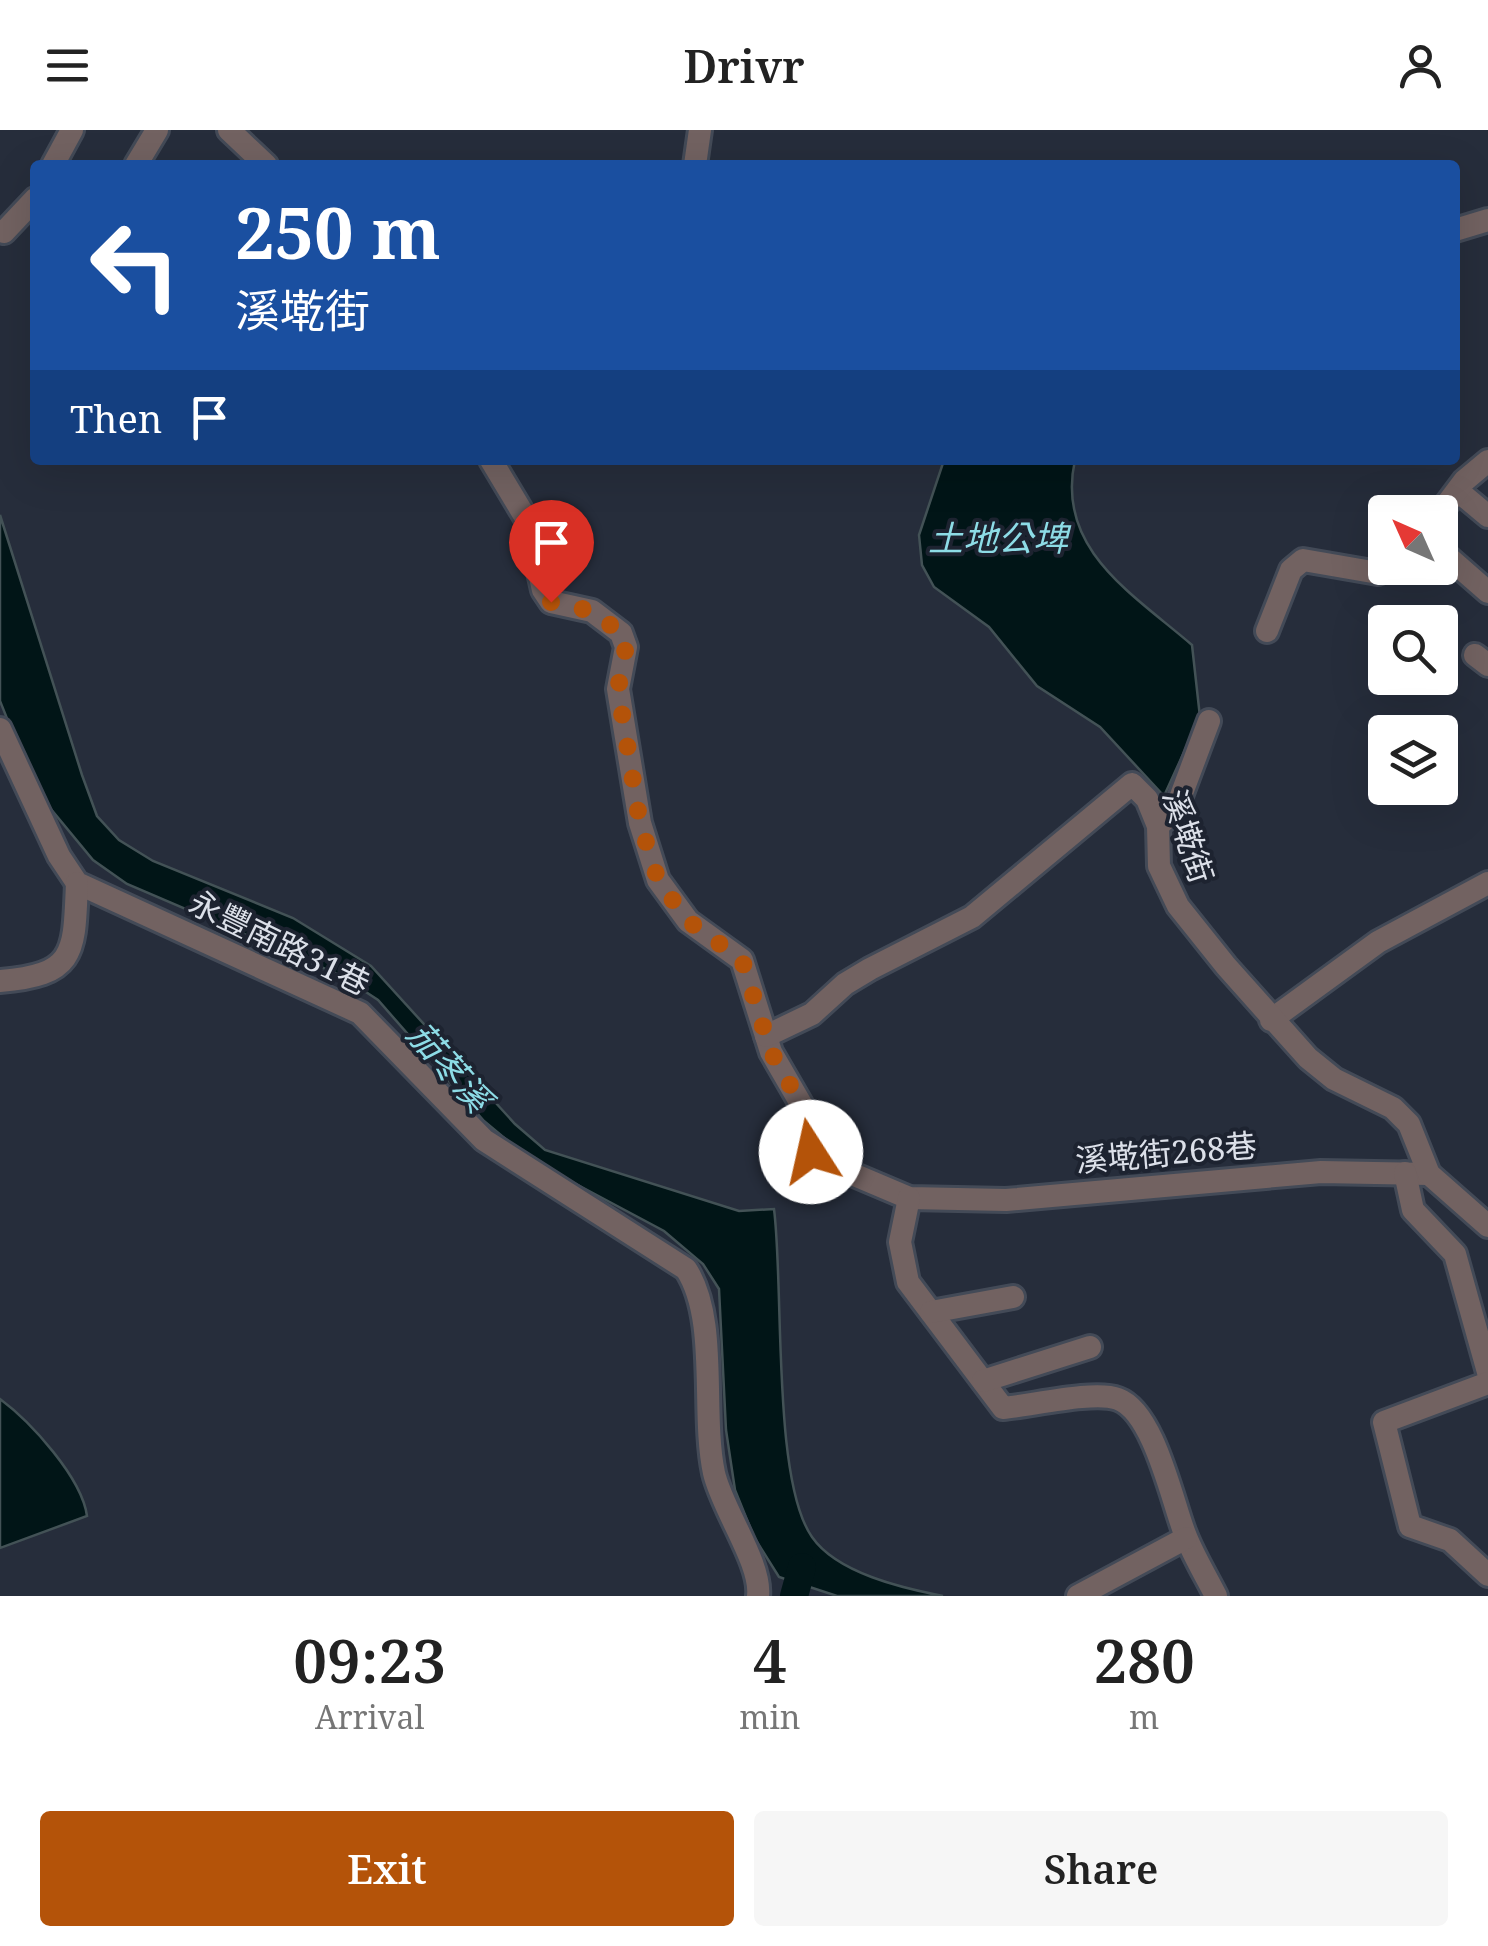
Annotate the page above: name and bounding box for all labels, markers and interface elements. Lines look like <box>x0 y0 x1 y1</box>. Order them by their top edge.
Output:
text: Drivr <box>683 35 805 96</box>
icon: menu <box>40 38 95 93</box>
icon: person <box>1393 38 1448 93</box>
text: 250 m <box>235 184 441 280</box>
icon: left <box>70 200 200 330</box>
text: 溪墘街 <box>235 279 370 340</box>
icon: arrive <box>182 390 237 445</box>
text: Then <box>70 392 162 444</box>
north arrow <box>1368 495 1458 585</box>
map controls <box>1368 495 1458 805</box>
pin <box>509 500 594 603</box>
water label: 土地公埤 <box>928 514 1072 561</box>
icon: arrive <box>524 515 579 570</box>
button: search <box>1368 605 1458 695</box>
button: layers <box>1368 715 1458 805</box>
street label: 溪墘街 <box>1154 784 1224 888</box>
street label: 永豐南路31巷 <box>183 880 377 1004</box>
water label: 茄苳溪 <box>398 1011 505 1125</box>
position arrow <box>759 1100 863 1204</box>
street label: 溪墘街268巷 <box>1074 1123 1258 1181</box>
text: 09:23 <box>293 1619 446 1701</box>
text: 4 <box>753 1619 787 1701</box>
text: 280 <box>1094 1619 1195 1701</box>
text: Arrival <box>315 1695 424 1738</box>
text: min <box>739 1695 800 1738</box>
text: m <box>1129 1695 1159 1738</box>
button: Exit <box>40 1811 734 1926</box>
button: Share <box>754 1811 1448 1926</box>

